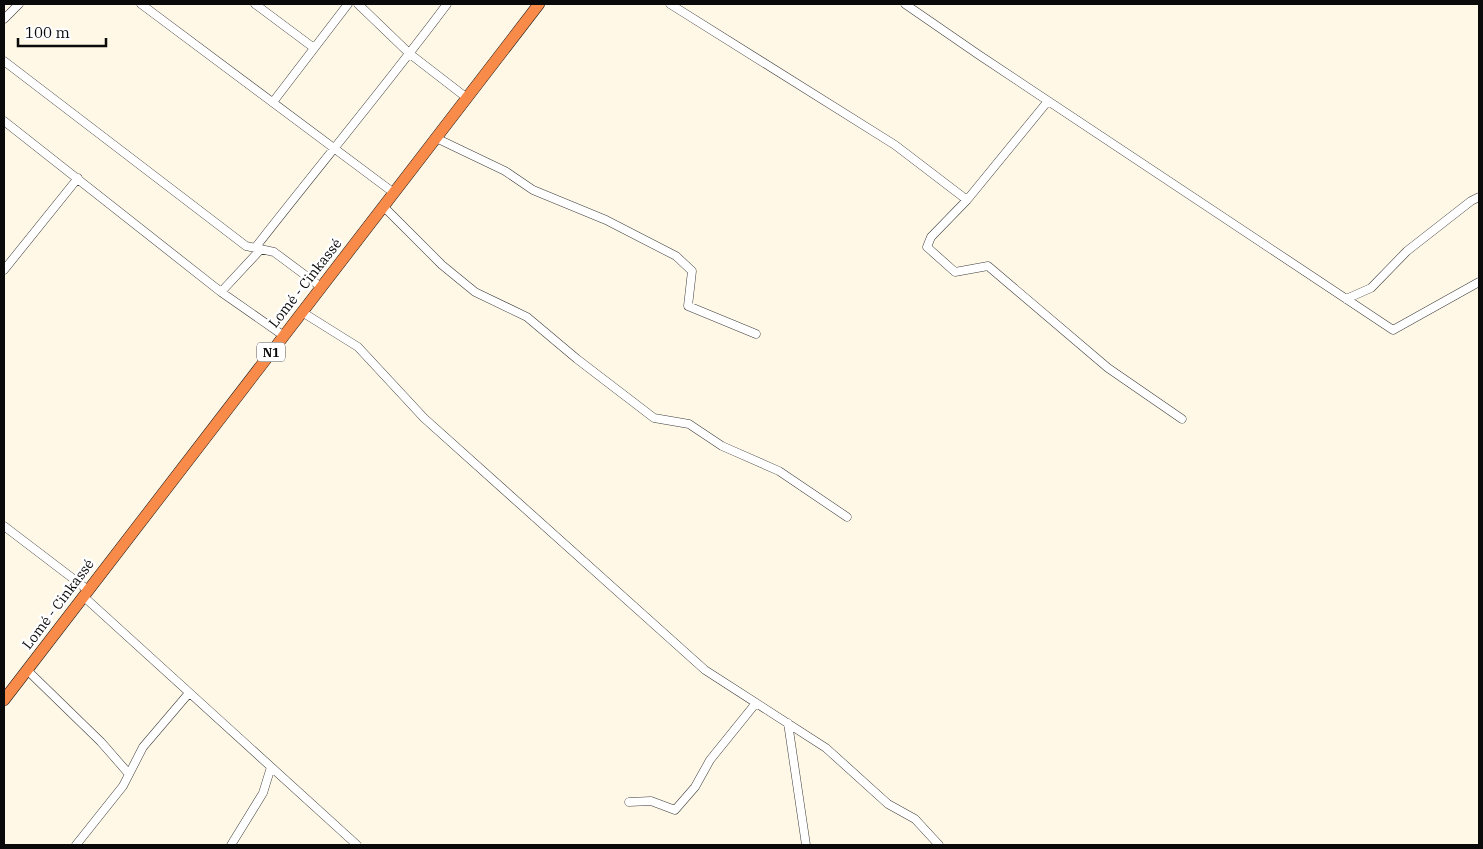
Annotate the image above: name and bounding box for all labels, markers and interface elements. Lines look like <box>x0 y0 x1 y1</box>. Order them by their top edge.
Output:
scale bar <box>18 15 105 47</box>
text: 100 m <box>25 23 70 42</box>
street label: Lomé - Cinkassé <box>265 235 345 331</box>
road number: N1 <box>257 342 285 362</box>
street label: Lomé - Cinkassé <box>18 555 98 653</box>

